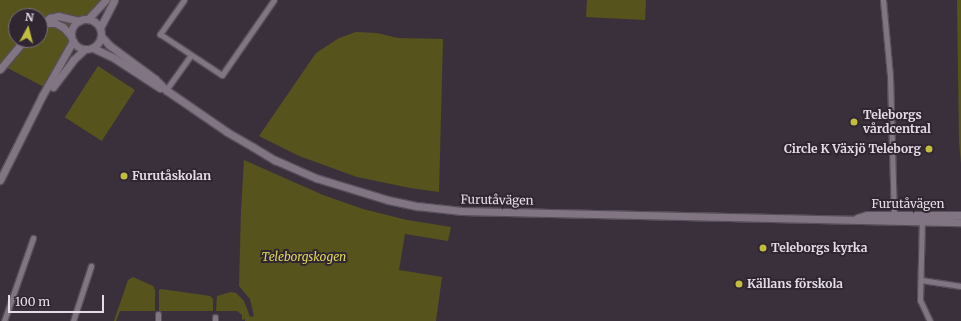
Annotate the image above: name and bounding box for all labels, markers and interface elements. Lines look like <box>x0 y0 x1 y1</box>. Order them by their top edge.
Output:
north arrow <box>8 8 48 48</box>
text: N <box>24 10 35 25</box>
place label: Teleborgs vårdcentral <box>863 108 931 136</box>
marker: Teleborgs vårdcentral <box>848 116 860 128</box>
place label: Circle K Växjö Teleborg <box>784 142 921 156</box>
marker: Circle K Växjö Teleborg <box>924 144 934 154</box>
place label: Furutåskolan <box>132 169 211 183</box>
marker: Furutåskolan <box>119 171 129 181</box>
street label: Furutåvägen <box>460 192 534 208</box>
street label: Furutåvägen <box>872 197 944 211</box>
place label: Teleborgs kyrka <box>771 241 867 255</box>
marker: Teleborgs kyrka <box>758 243 768 253</box>
park label: Teleborgskogen <box>262 250 346 264</box>
place label: Källans förskola <box>747 277 843 291</box>
marker: Källans förskola <box>734 279 744 289</box>
scale bar <box>10 287 106 313</box>
text: 100 m <box>15 294 50 309</box>

